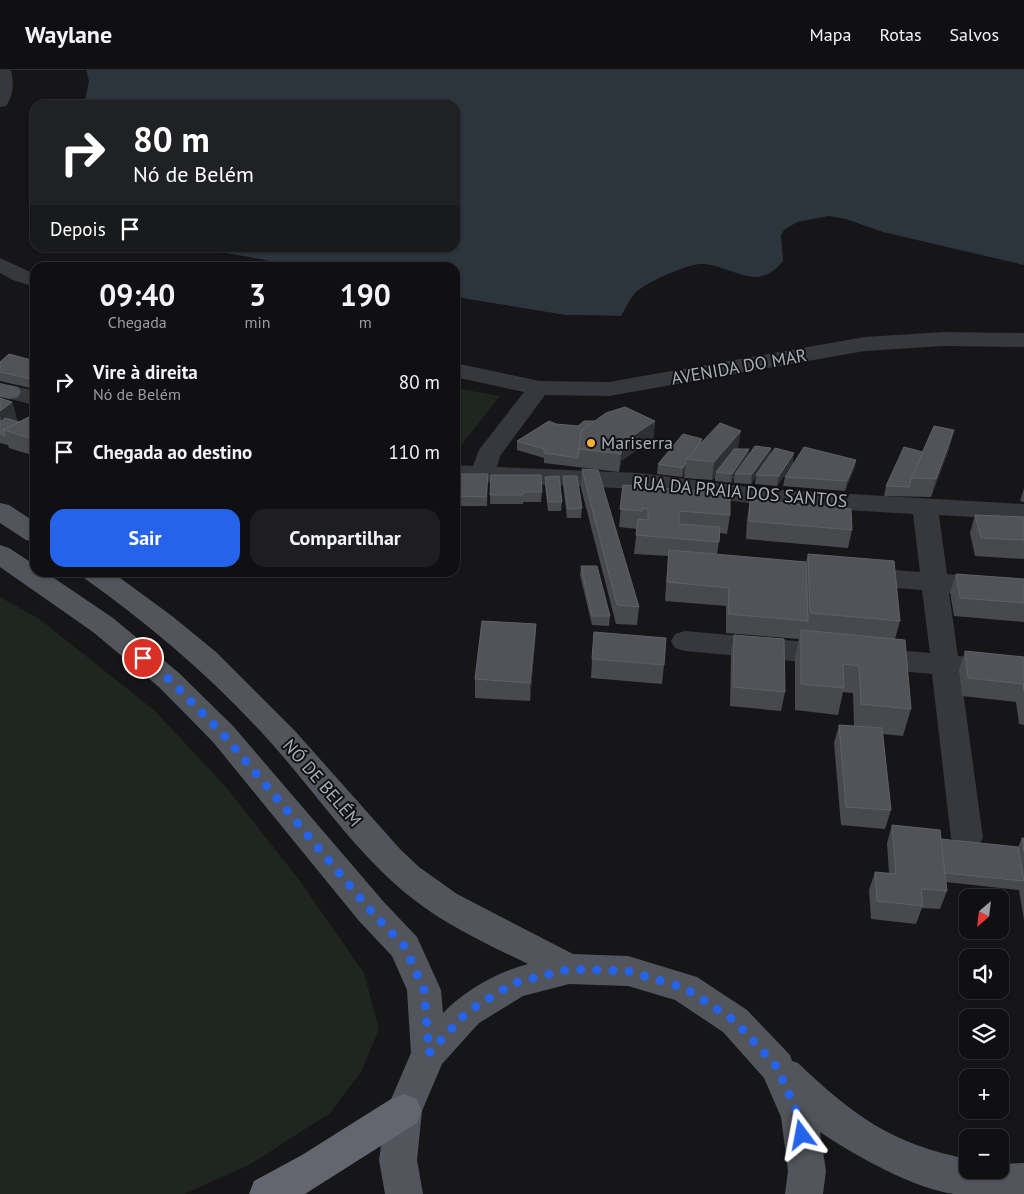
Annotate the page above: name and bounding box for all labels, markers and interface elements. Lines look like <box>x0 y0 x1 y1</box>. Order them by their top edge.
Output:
text: Waylane <box>25 19 112 50</box>
text: Mapa <box>810 23 851 46</box>
text: Rotas <box>879 23 922 46</box>
text: Salvos <box>950 23 999 46</box>
text: 80 m <box>133 116 210 162</box>
icon: right <box>50 120 115 185</box>
text: Nó de Belém <box>133 160 254 188</box>
icon: arrive <box>116 215 144 243</box>
text: Depois <box>50 217 106 241</box>
text: 09:40 <box>99 275 175 314</box>
text: 3 <box>249 275 266 314</box>
text: 190 <box>340 275 391 314</box>
text: Chegada <box>108 312 167 332</box>
text: min <box>245 312 271 332</box>
text: m <box>359 312 372 332</box>
street label: AVENIDA DO MAR <box>669 343 809 390</box>
text: Vire à direita <box>93 360 198 384</box>
icon: right <box>50 368 78 396</box>
text: 80 m <box>399 370 440 394</box>
text: Nó de Belém <box>93 384 181 404</box>
place label: Mariserra <box>601 431 673 454</box>
marker: Mariserra <box>585 437 597 449</box>
icon: arrive <box>50 438 78 466</box>
text: Chegada ao destino <box>93 440 252 464</box>
text: 110 m <box>388 440 440 464</box>
street label: RUA DA PRAIA DOS SANTOS <box>632 471 848 512</box>
button: Sair <box>50 509 240 567</box>
button: Compartilhar <box>250 509 440 567</box>
pin <box>122 637 164 679</box>
icon: arrive <box>129 644 157 672</box>
street label: NÓ DE BELÉM <box>278 734 367 831</box>
north arrow <box>959 889 1009 939</box>
map controls <box>959 889 1009 1179</box>
button: sound <box>959 949 1009 999</box>
button: layers <box>959 1009 1009 1059</box>
button: + <box>959 1069 1009 1119</box>
position arrow <box>775 1108 827 1160</box>
button: − <box>959 1129 1009 1179</box>

